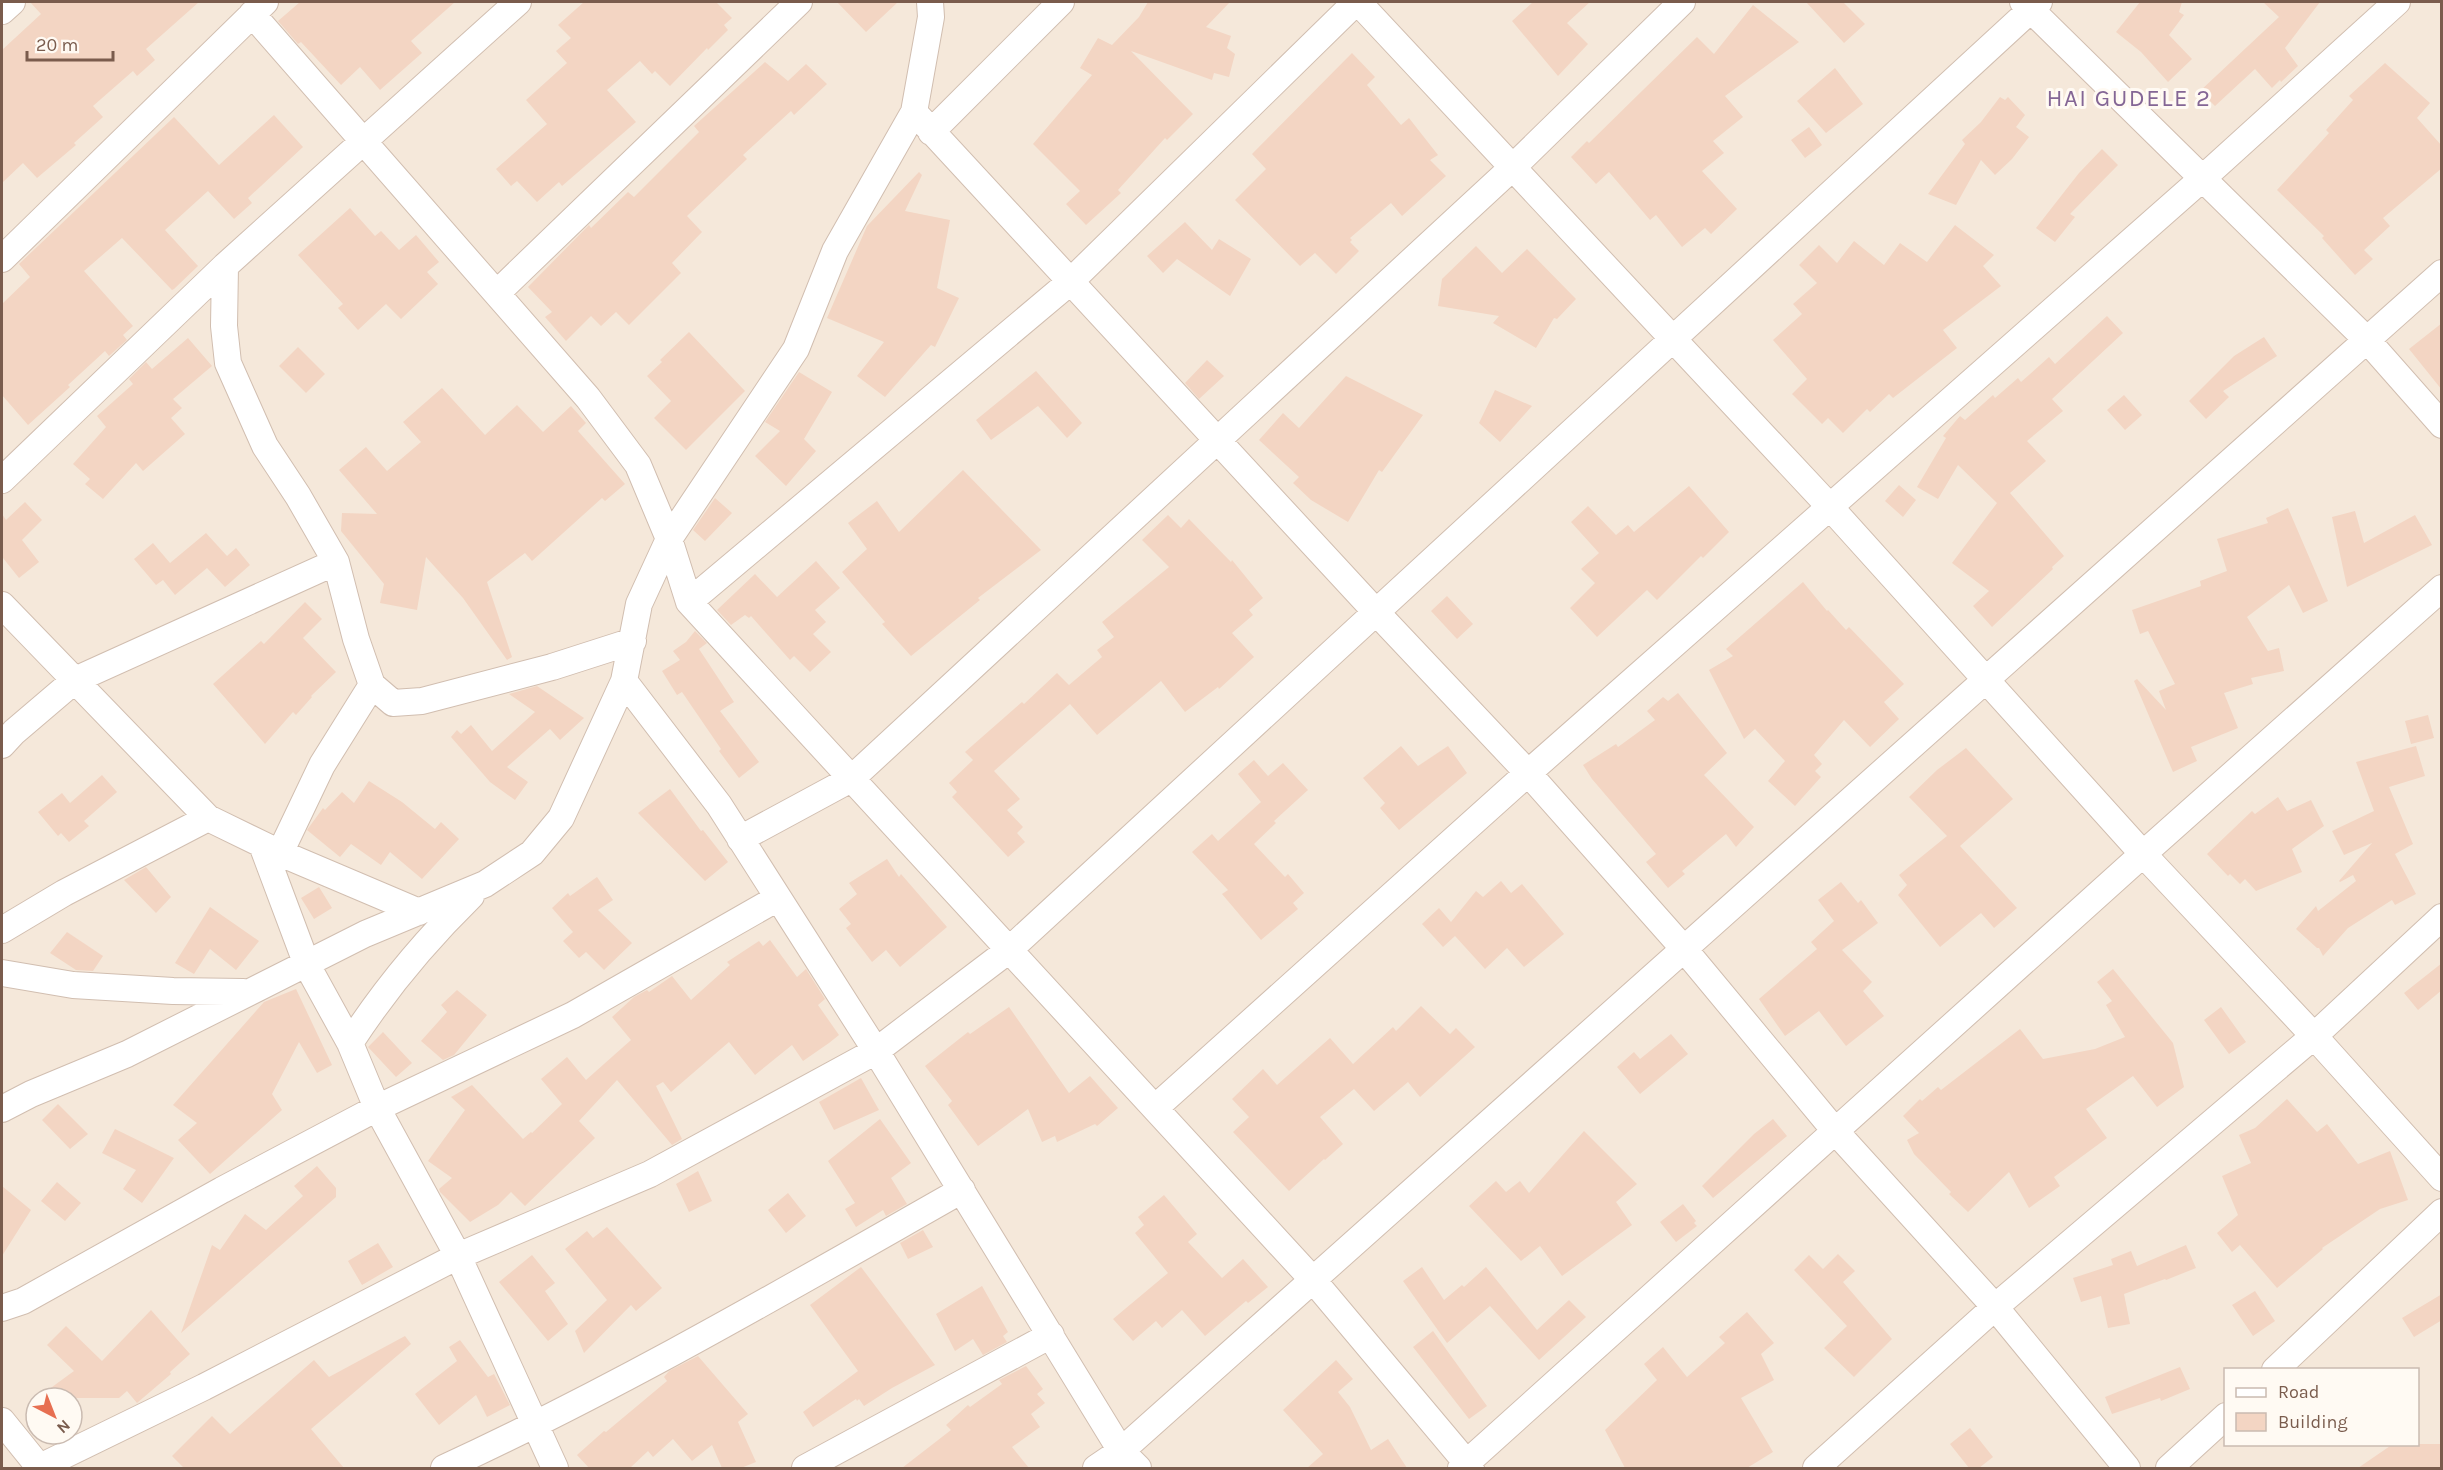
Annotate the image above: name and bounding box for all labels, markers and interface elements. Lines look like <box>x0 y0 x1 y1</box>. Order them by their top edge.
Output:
scale bar <box>27 24 112 62</box>
text: 20 m <box>36 34 78 56</box>
district label: HAI GUDELE 2 <box>2046 84 2212 112</box>
legend <box>2224 1368 2419 1446</box>
text: Road <box>2278 1381 2319 1403</box>
north arrow <box>24 1386 84 1446</box>
text: Building <box>2278 1411 2348 1433</box>
text: N <box>53 1416 74 1438</box>

